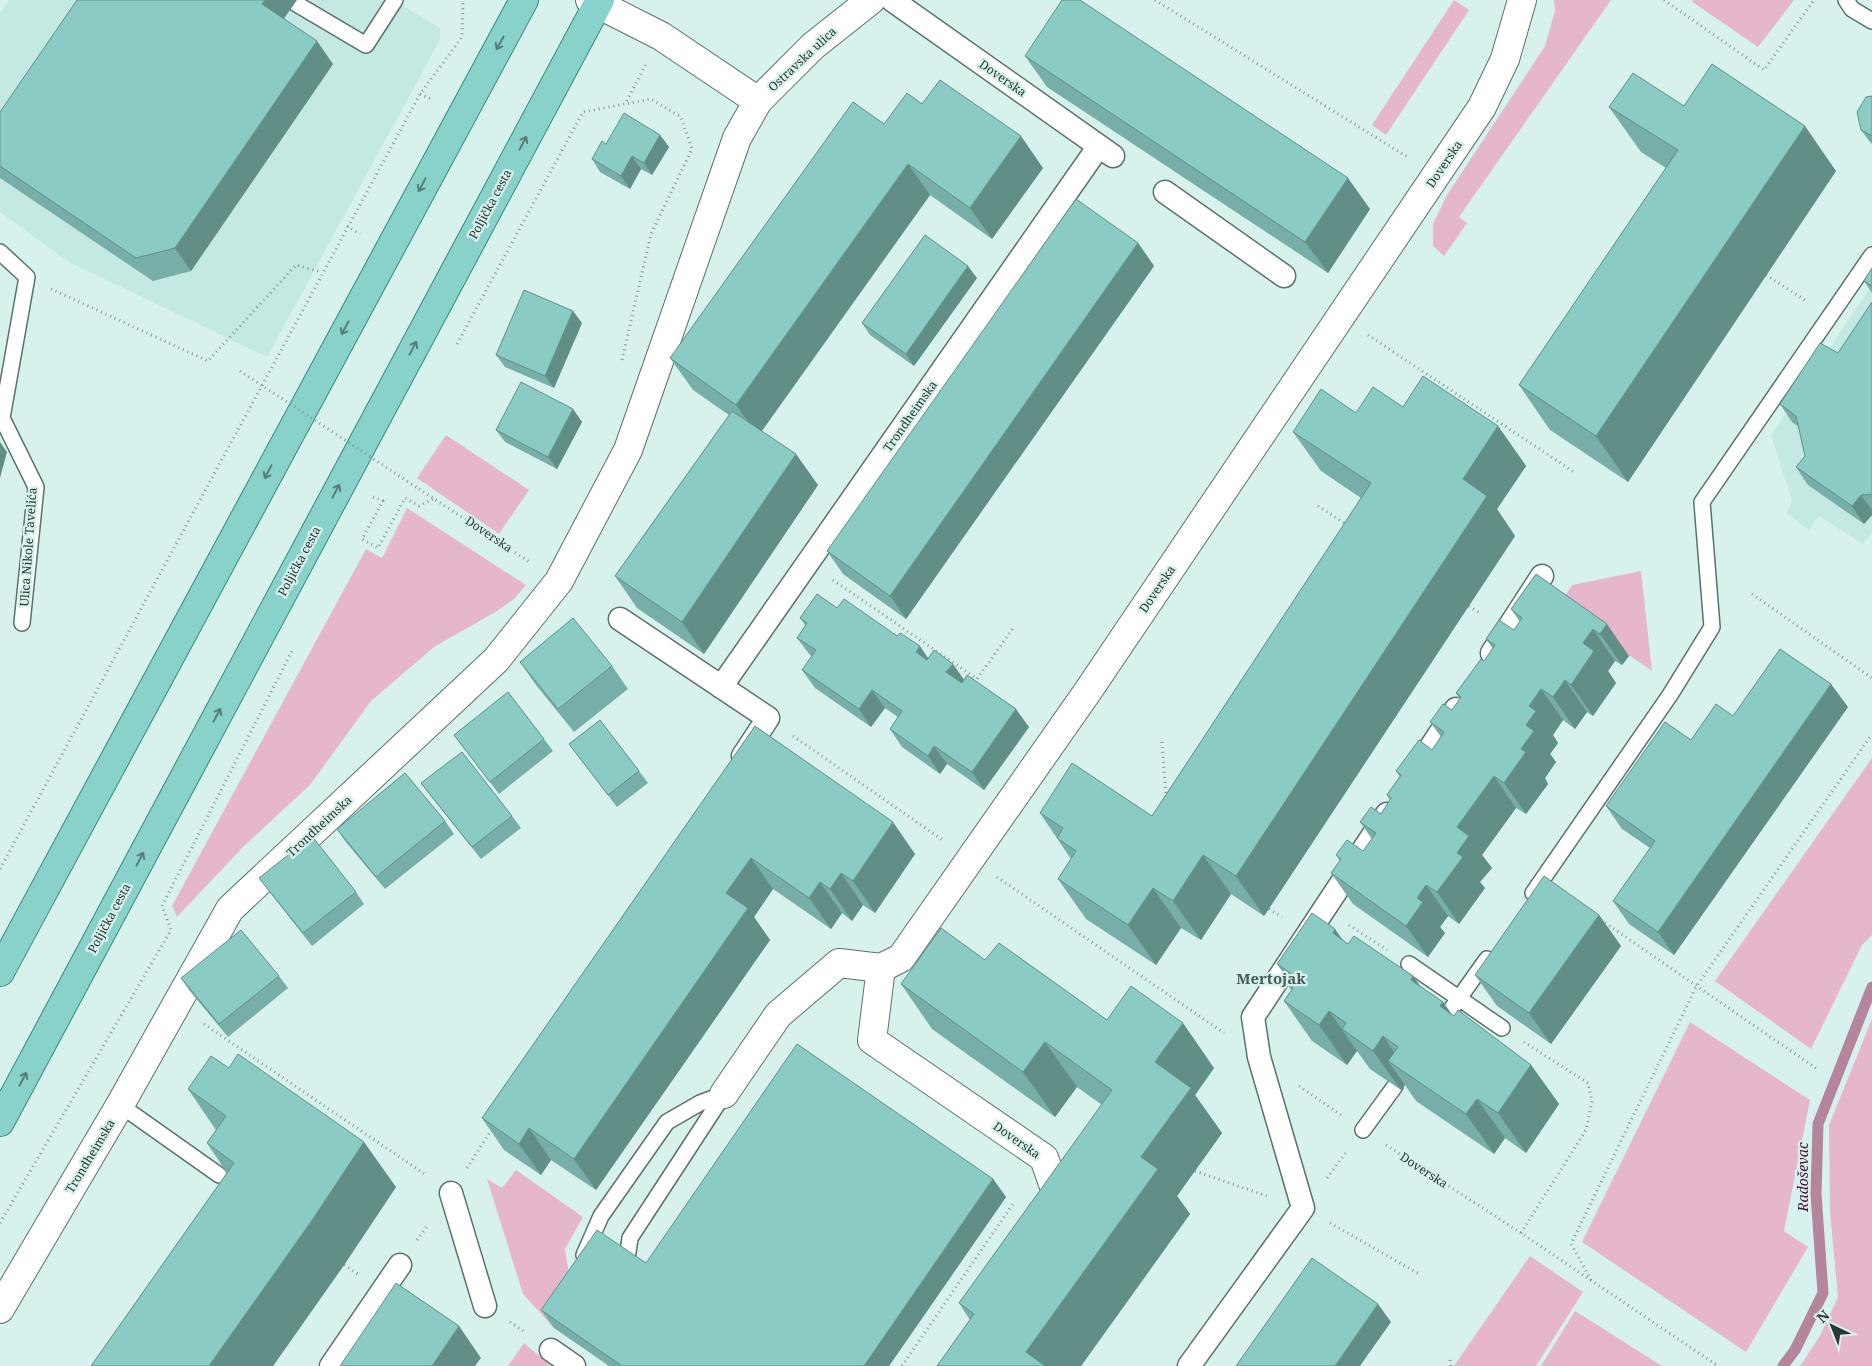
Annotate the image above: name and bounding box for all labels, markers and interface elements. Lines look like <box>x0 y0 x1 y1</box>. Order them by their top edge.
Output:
street label: Ostravska ulica <box>764 23 840 95</box>
one-way arrow <box>495 35 505 50</box>
street label: Doverska <box>976 56 1030 101</box>
one-way arrow <box>518 136 528 151</box>
street label: Doverska <box>1422 137 1466 191</box>
street label: Poljička cesta <box>464 166 516 242</box>
one-way arrow <box>417 178 427 193</box>
one-way arrow <box>340 321 350 336</box>
one-way arrow <box>409 341 418 356</box>
street label: Trondheimska <box>879 377 941 455</box>
one-way arrow <box>263 464 273 478</box>
one-way arrow <box>331 484 341 499</box>
street label: Ulica Nikole Tavelića <box>15 487 41 607</box>
street label: Doverska <box>462 512 516 556</box>
street label: Poljička cesta <box>273 523 325 599</box>
street label: Doverska <box>1135 562 1179 616</box>
one-way arrow <box>212 708 222 723</box>
street label: Trondheimska <box>283 791 355 861</box>
one-way arrow <box>135 851 145 866</box>
street label: Poljička cesta <box>83 880 135 956</box>
district label: Mertojak <box>1236 968 1306 988</box>
one-way arrow <box>18 1072 28 1087</box>
street label: Trondheimska <box>61 1116 119 1196</box>
street label: Doverska <box>990 1118 1044 1163</box>
water label: Radoševac <box>1793 1142 1812 1213</box>
street label: Doverska <box>1397 1148 1451 1192</box>
north arrow <box>1807 1301 1857 1351</box>
text: N <box>1812 1305 1833 1327</box>

